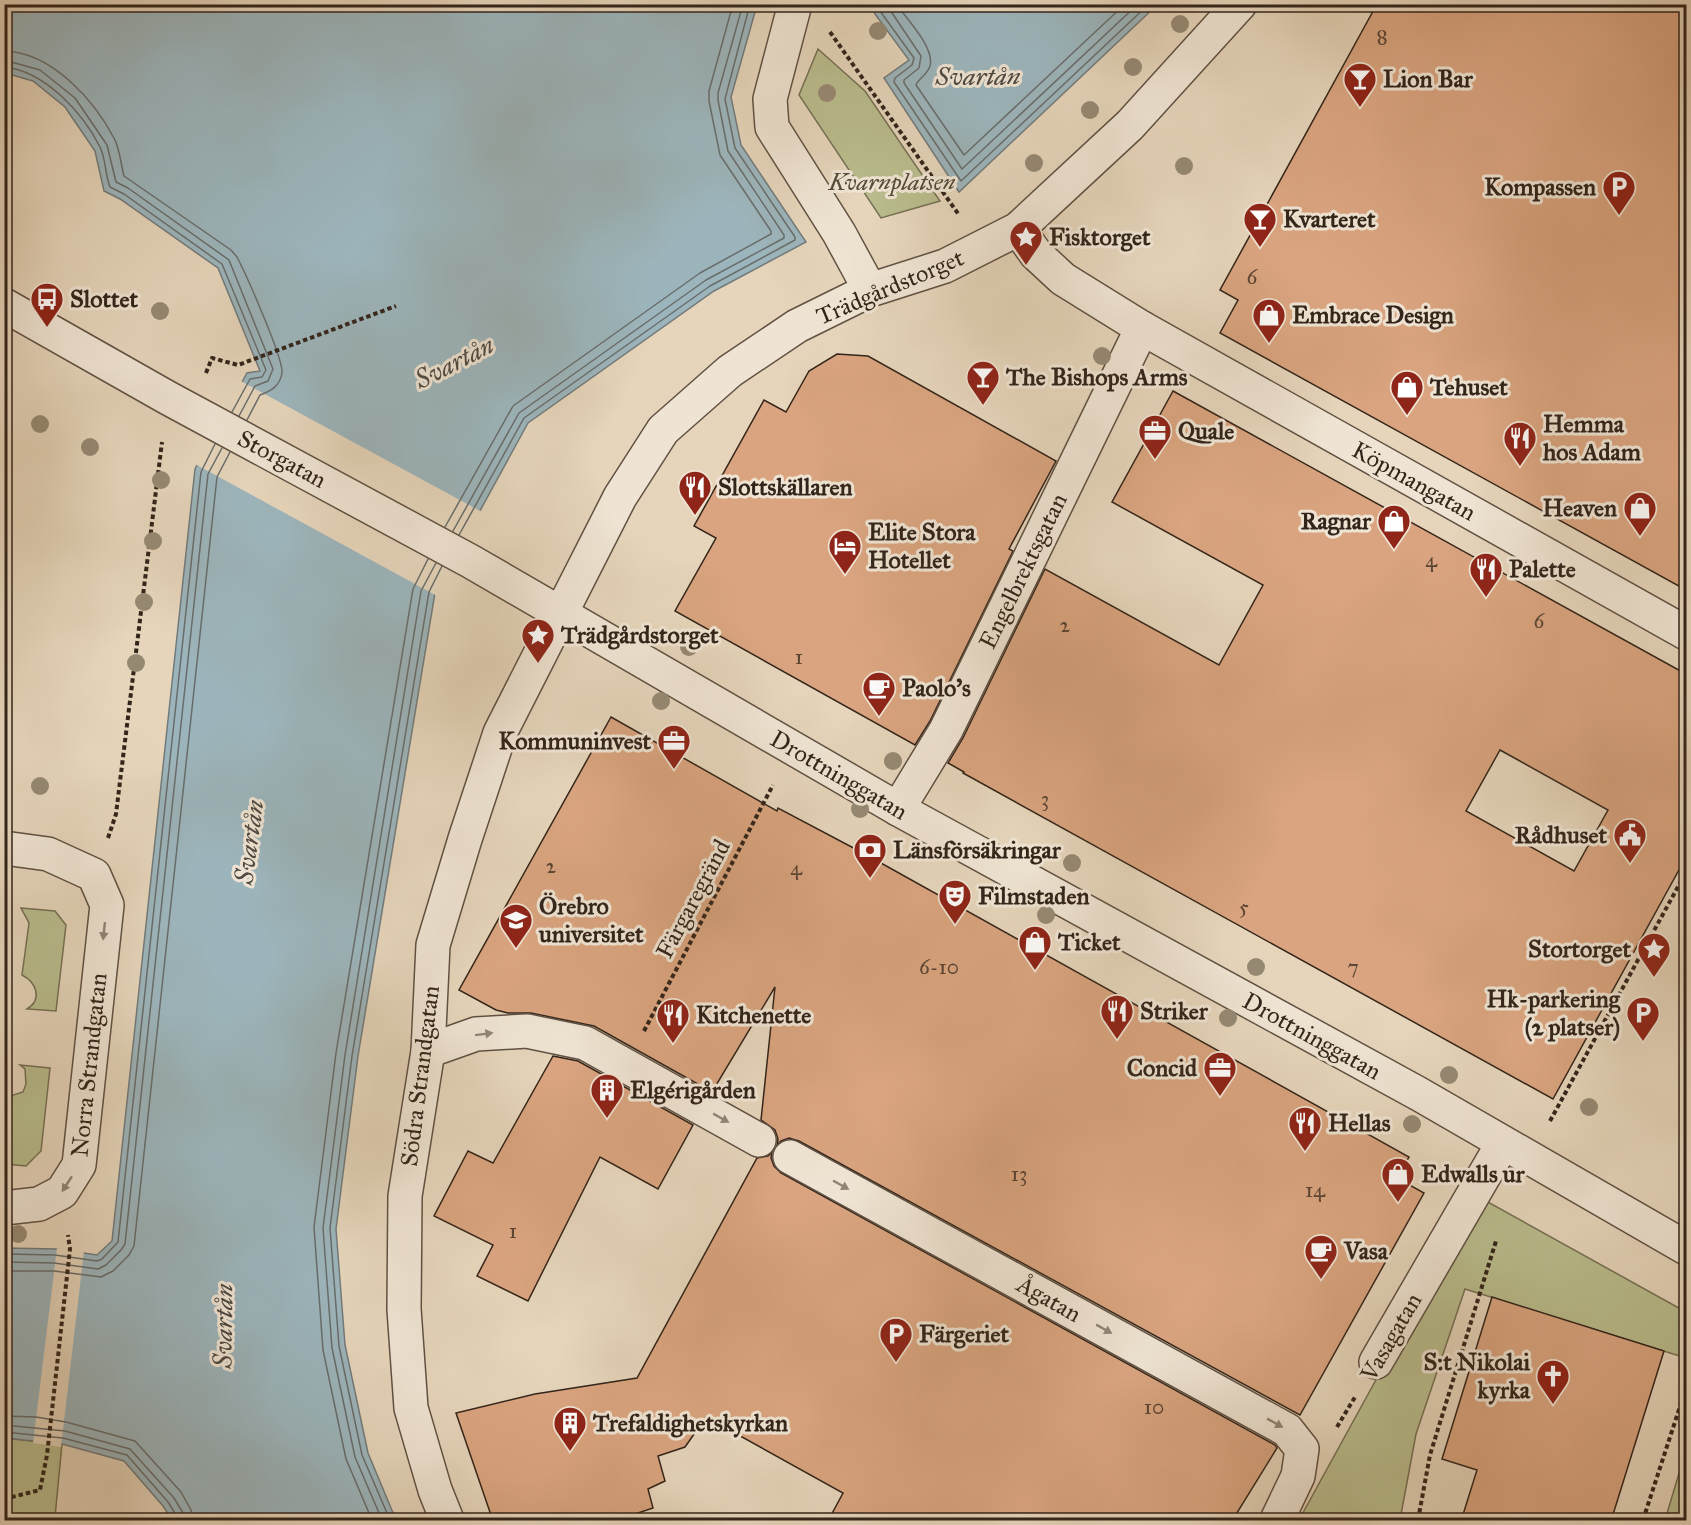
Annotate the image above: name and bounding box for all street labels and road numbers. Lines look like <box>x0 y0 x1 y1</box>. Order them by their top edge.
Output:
street label: Trädgårdstorget <box>812 242 969 332</box>
street label: Storgatan <box>232 423 332 495</box>
street label: Köpmangatan <box>1347 435 1481 527</box>
street label: Engelbrektsgatan <box>972 488 1074 654</box>
street label: Drottninggatan <box>765 724 913 826</box>
street label: Färgaregränd <box>649 834 737 964</box>
street label: Norra Strandgatan <box>64 972 114 1158</box>
street label: Södra Strandgatan <box>394 984 446 1168</box>
street label: Drottninggatan <box>1237 986 1387 1086</box>
street label: Ågatan <box>1011 1269 1087 1329</box>
street label: Vasagatan <box>1353 1288 1428 1387</box>

